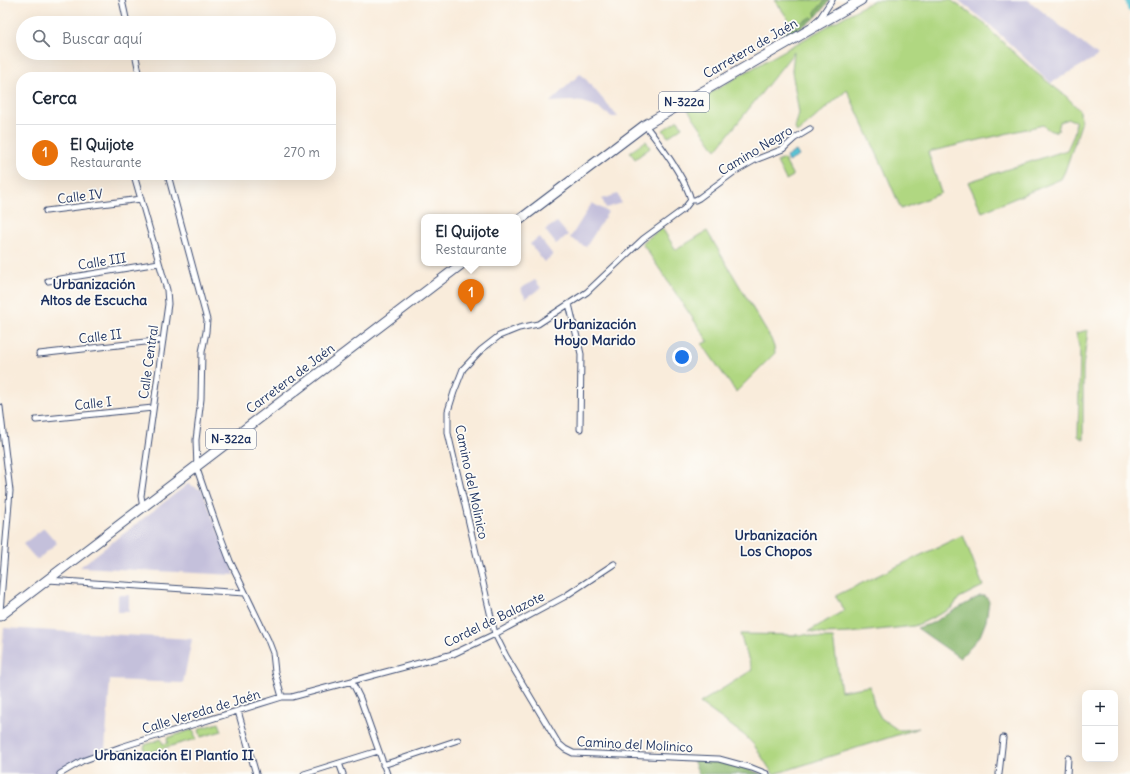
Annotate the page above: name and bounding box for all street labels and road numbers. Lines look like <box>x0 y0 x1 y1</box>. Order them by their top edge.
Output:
street label: Carretera de Jaén <box>700 14 801 82</box>
road number: N-322a <box>659 92 709 112</box>
street label: Camino Negro <box>715 122 796 179</box>
street label: Calle IV <box>56 185 104 208</box>
street label: Calle III <box>77 249 128 274</box>
street label: Calle Central <box>135 324 162 400</box>
street label: Calle II <box>78 325 123 348</box>
street label: Carretera de Jaén <box>243 339 338 417</box>
street label: Calle I <box>74 393 113 414</box>
street label: Camino del Molinico <box>451 423 492 541</box>
road number: N-322a <box>206 429 256 449</box>
street label: Cordel de Balazote <box>441 588 547 651</box>
street label: Calle Vereda de Jaén <box>140 685 263 738</box>
street label: Camino del Molinico <box>576 733 694 756</box>

